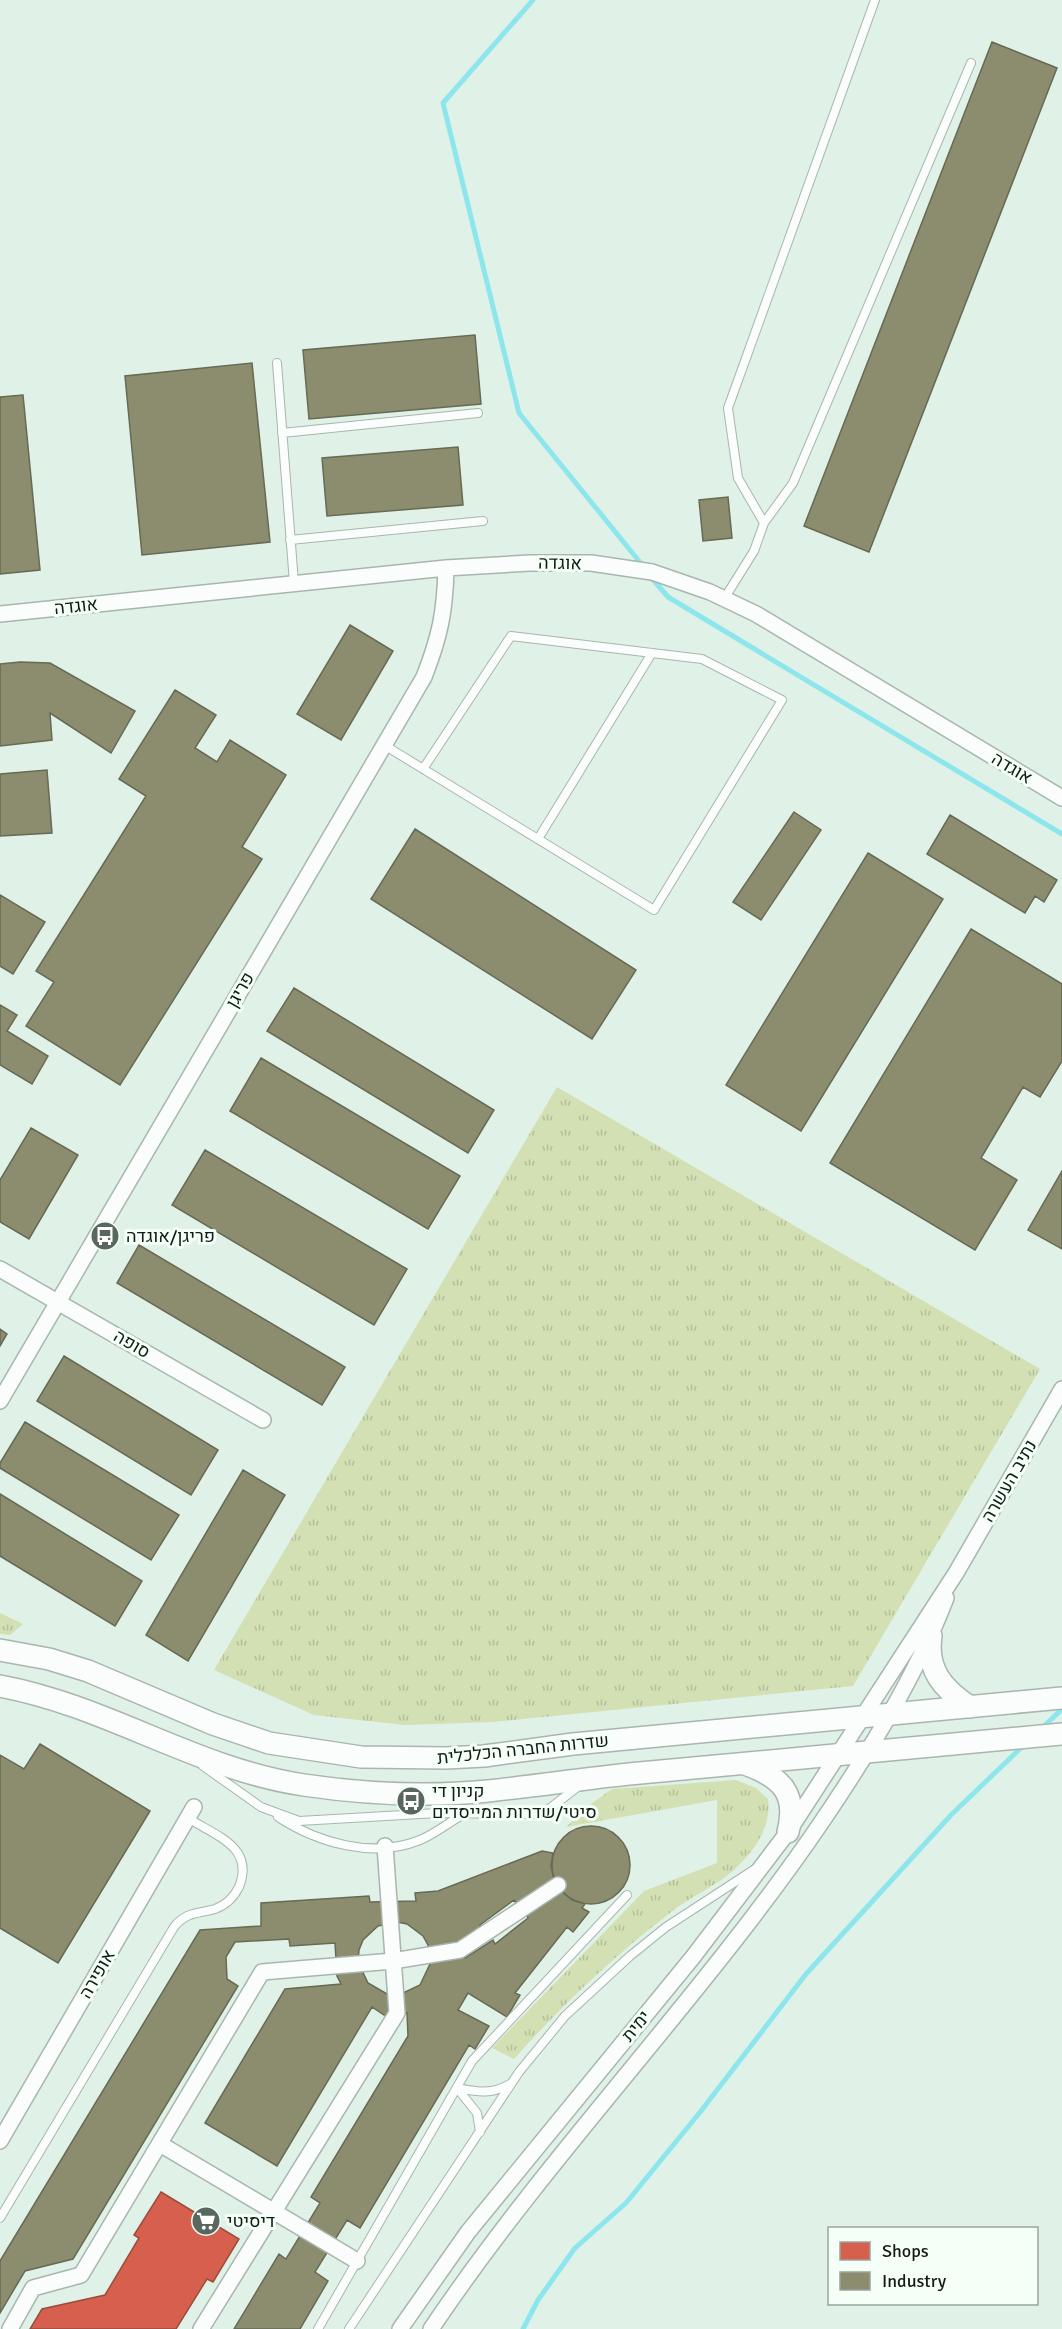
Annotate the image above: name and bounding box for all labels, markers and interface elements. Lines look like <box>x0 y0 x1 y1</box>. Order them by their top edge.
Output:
street label: אוגדה <box>538 552 582 574</box>
street label: אוגדה <box>53 593 99 619</box>
street label: אוגדה <box>988 747 1036 789</box>
street label: פריגן <box>221 968 259 1012</box>
bus stop icon: פריגן/אוגדה <box>89 1220 121 1252</box>
place label: פריגן/אוגדה <box>126 1225 215 1247</box>
street label: סופה <box>110 1325 154 1363</box>
street label: נתיב העשרה <box>977 1436 1041 1526</box>
street label: שדרות החברה הכלכלית <box>436 1729 610 1769</box>
place label: קניון די סיטי/שדרות המייסדים <box>432 1780 597 1823</box>
bus stop icon: קניון די סיטי/שדרות המייסדים <box>395 1785 427 1817</box>
street label: אופירה <box>74 1946 120 2002</box>
street label: ימית <box>617 2006 655 2046</box>
supermarket icon: דיסיטי <box>190 2205 222 2237</box>
place label: דיסיטי <box>227 2210 275 2232</box>
legend <box>828 2227 1038 2305</box>
text: Shops <box>882 2240 929 2262</box>
text: Industry <box>882 2270 947 2292</box>

